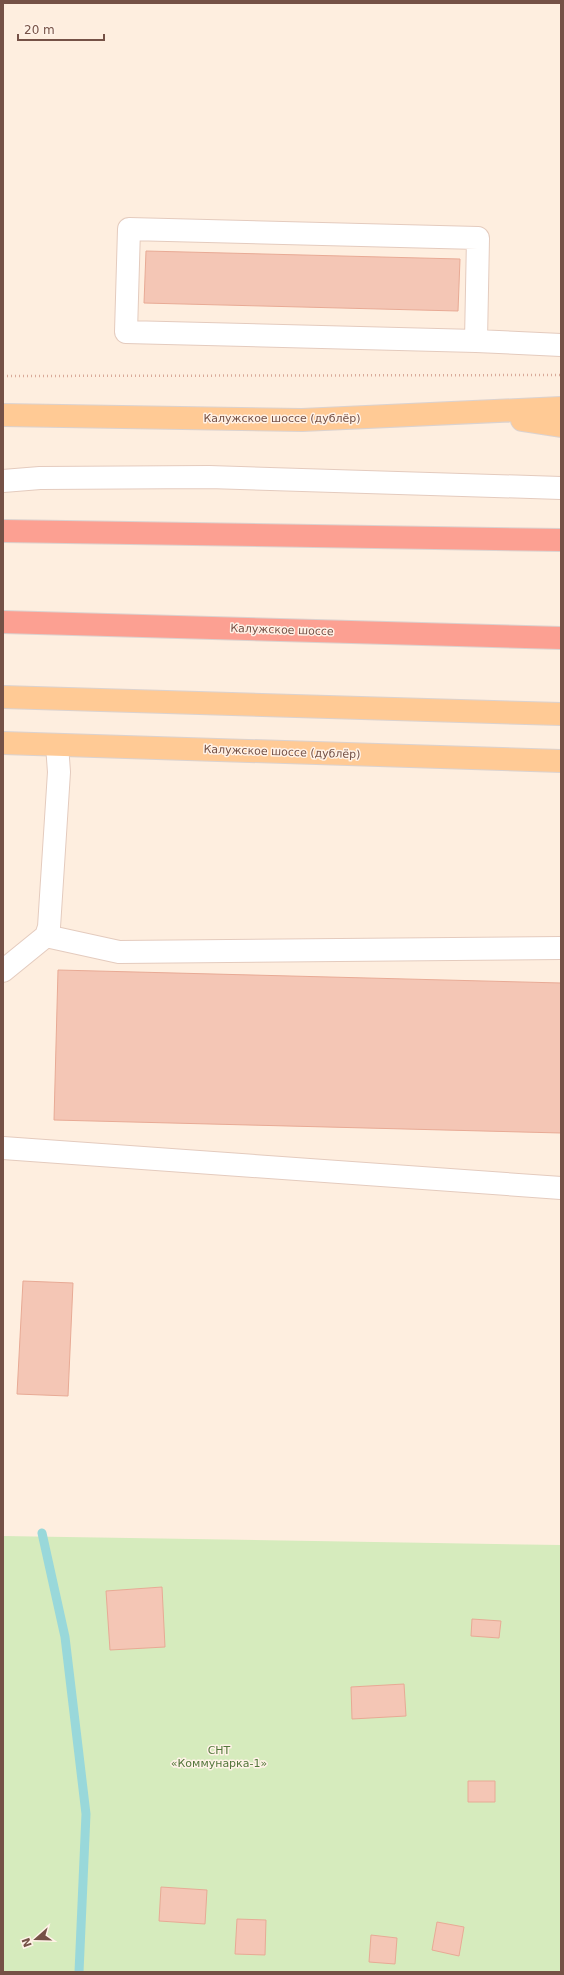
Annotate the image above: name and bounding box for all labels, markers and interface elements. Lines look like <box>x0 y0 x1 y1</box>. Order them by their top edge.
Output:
scale bar <box>18 16 104 42</box>
text: 20 m <box>24 23 55 37</box>
street label: Калужское шоссе (дублёр) <box>203 412 361 425</box>
street label: Калужское шоссе <box>230 622 334 638</box>
street label: Калужское шоссе (дублёр) <box>203 743 361 761</box>
park label: СНТ «Коммунарка-1» <box>171 1744 267 1770</box>
north arrow <box>16 1919 56 1959</box>
text: N <box>19 1936 35 1949</box>

